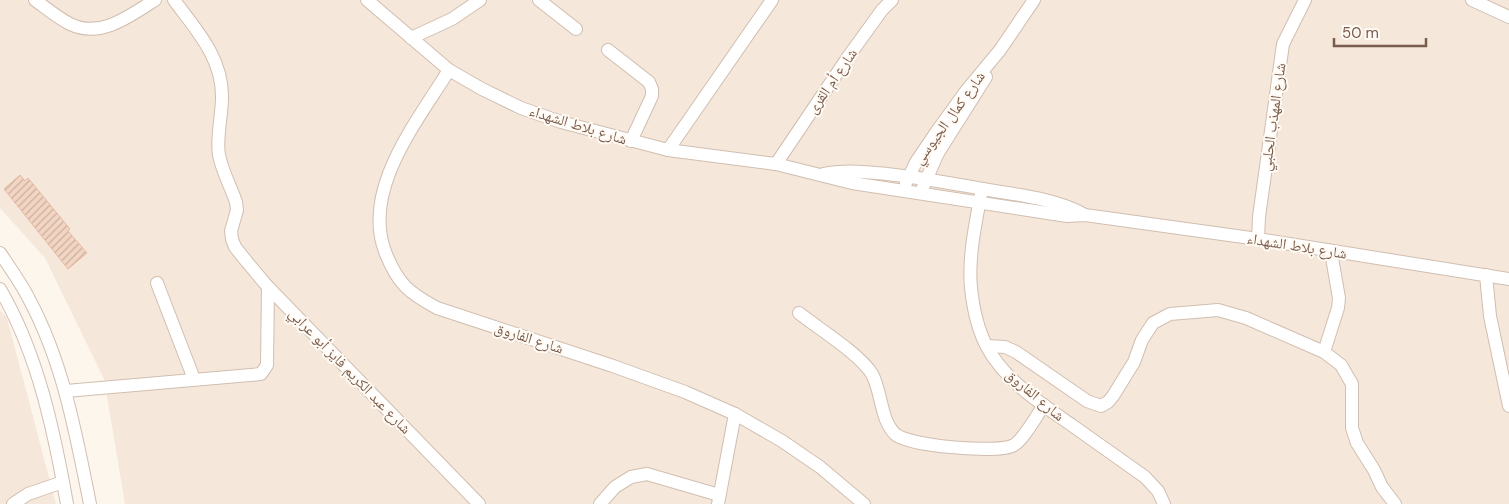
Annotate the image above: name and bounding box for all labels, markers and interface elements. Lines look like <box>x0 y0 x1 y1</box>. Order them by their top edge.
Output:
scale bar <box>1334 15 1426 47</box>
text: 50 m <box>1342 23 1379 43</box>
street label: شارع أم القرى <box>802 44 862 118</box>
street label: شارع المهذب الحلبي <box>1256 62 1292 173</box>
street label: شارع كمال الجيوسي <box>908 67 991 170</box>
street label: شارع بلاط الشهداء <box>527 101 629 149</box>
street label: شارع بلاط الشهداء <box>1246 228 1349 264</box>
street label: شارع عبد الكريم فايز أبو عرابي <box>283 304 416 440</box>
street label: شارع الفاروق <box>492 317 566 359</box>
street label: شارع الفاروق <box>1001 364 1069 426</box>

